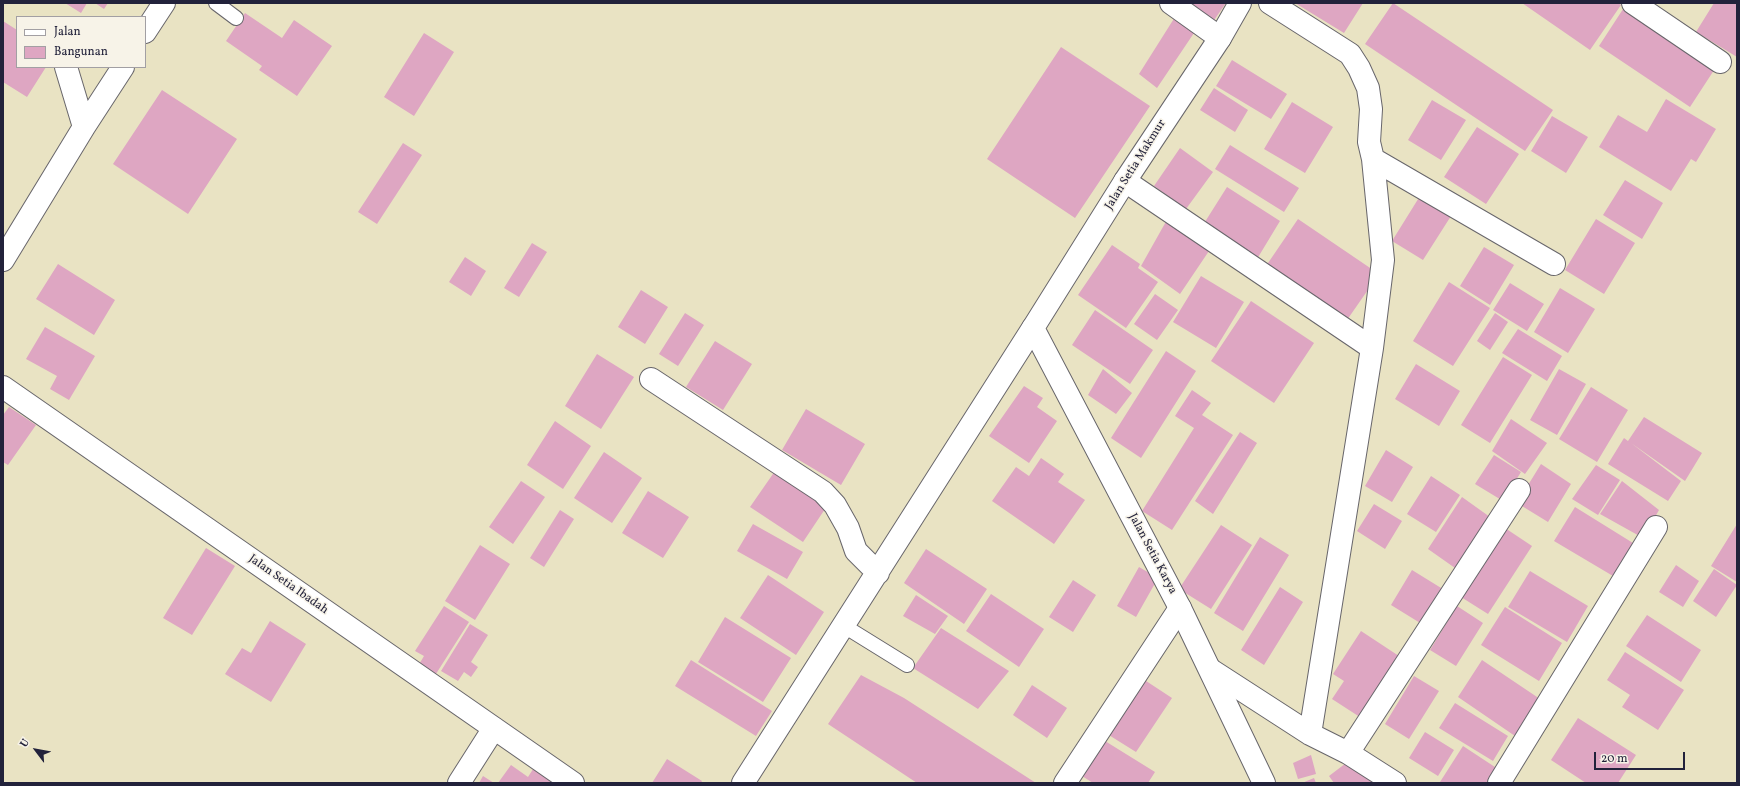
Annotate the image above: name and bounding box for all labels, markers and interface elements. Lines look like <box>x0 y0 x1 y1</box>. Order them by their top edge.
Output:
legend <box>16 16 146 68</box>
text: Jalan <box>54 24 81 40</box>
text: Bangunan <box>54 44 108 60</box>
street label: Jalan Setia Makmur <box>1102 117 1170 213</box>
street label: Jalan Setia Karya <box>1125 511 1179 597</box>
street label: Jalan Setia Ibadah <box>245 552 331 618</box>
north arrow <box>16 730 56 770</box>
text: U <box>17 736 34 751</box>
scale bar <box>1596 744 1687 770</box>
text: 20 m <box>1601 751 1628 767</box>

